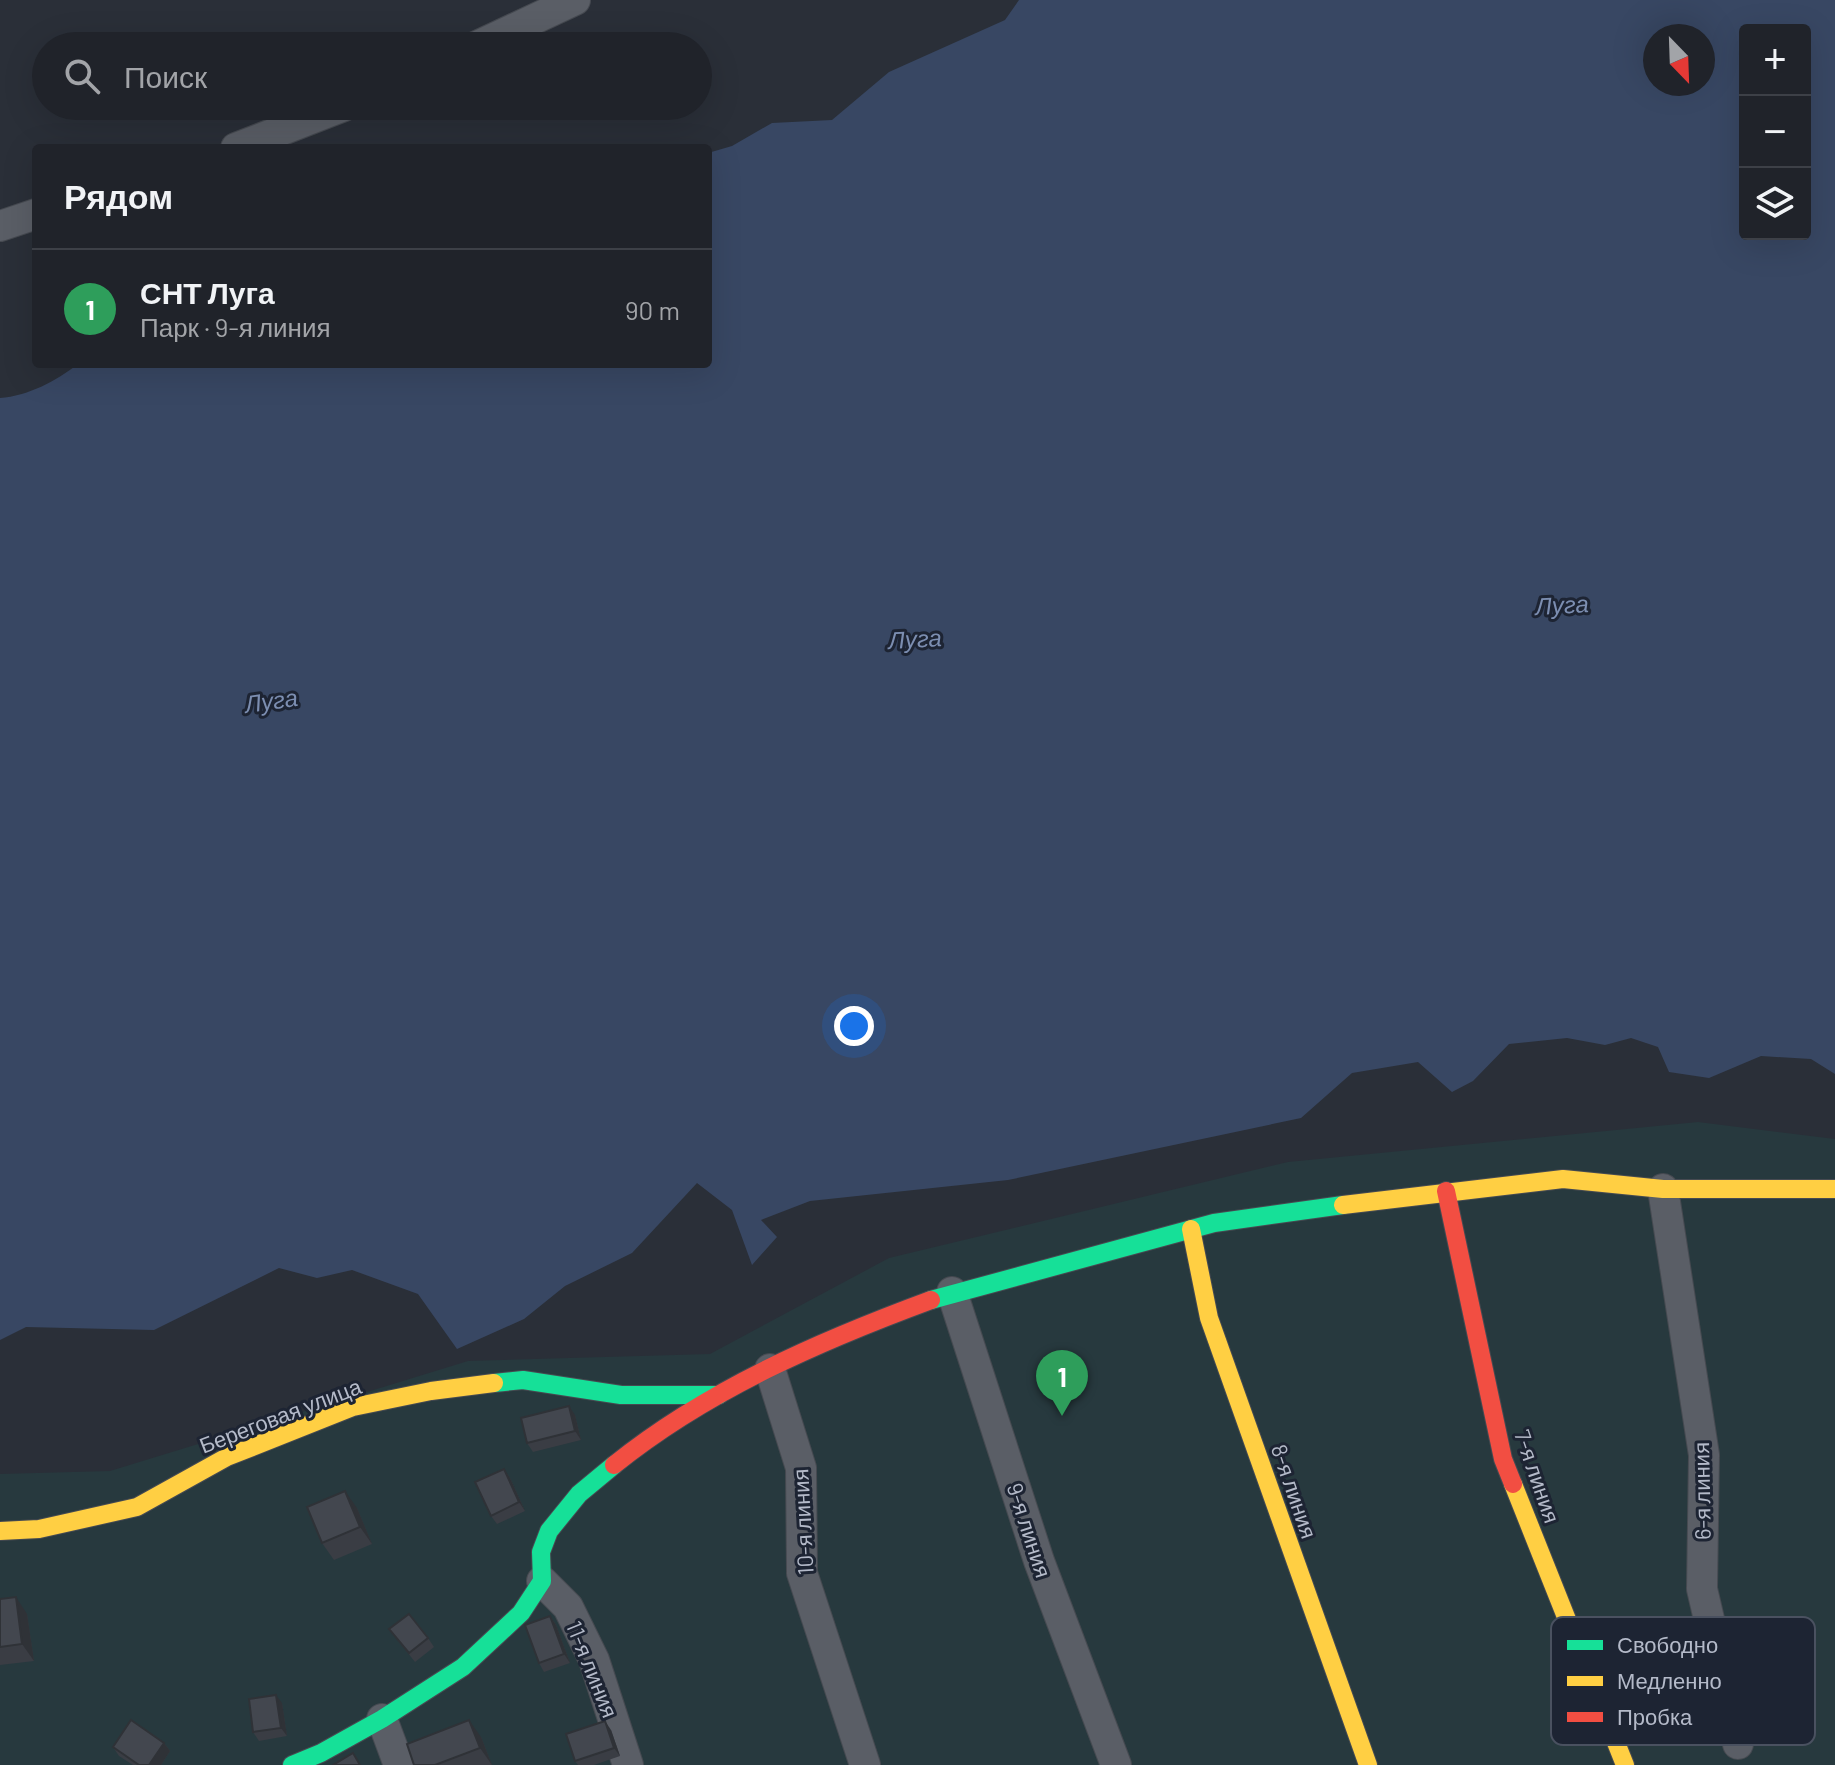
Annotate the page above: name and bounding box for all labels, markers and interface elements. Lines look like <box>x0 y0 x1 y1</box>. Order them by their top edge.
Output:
north arrow <box>1643 24 1715 96</box>
map controls <box>1739 24 1811 240</box>
button: + <box>1739 24 1811 96</box>
search box <box>32 32 712 120</box>
icon: search <box>60 54 104 98</box>
text: Поиск <box>124 58 207 94</box>
button: − <box>1739 96 1811 168</box>
button: layers <box>1739 168 1811 240</box>
text: Рядом <box>64 175 173 216</box>
text: СНТ Луга <box>140 274 275 310</box>
text: 1 <box>85 294 95 325</box>
text: 90 m <box>625 294 680 325</box>
text: Парк · 9-я линия <box>140 311 331 342</box>
water label: Луга <box>1533 588 1589 620</box>
water label: Луга <box>886 622 942 654</box>
water label: Луга <box>241 682 299 718</box>
your location <box>834 1006 874 1046</box>
pin: 1 <box>1036 1350 1088 1416</box>
street label: Береговая улица <box>195 1372 366 1459</box>
street label: 7-я линия <box>1510 1426 1566 1526</box>
street label: 8-я линия <box>1267 1440 1323 1542</box>
street label: 6-я линия <box>1687 1442 1715 1540</box>
street label: 10-я линия <box>786 1468 818 1576</box>
street label: 9-я линия <box>1003 1479 1057 1581</box>
street label: 11-я линия <box>562 1617 624 1721</box>
legend <box>1551 1617 1815 1745</box>
text: Свободно <box>1617 1631 1718 1658</box>
text: Медленно <box>1617 1667 1722 1694</box>
text: Пробка <box>1617 1703 1693 1730</box>

